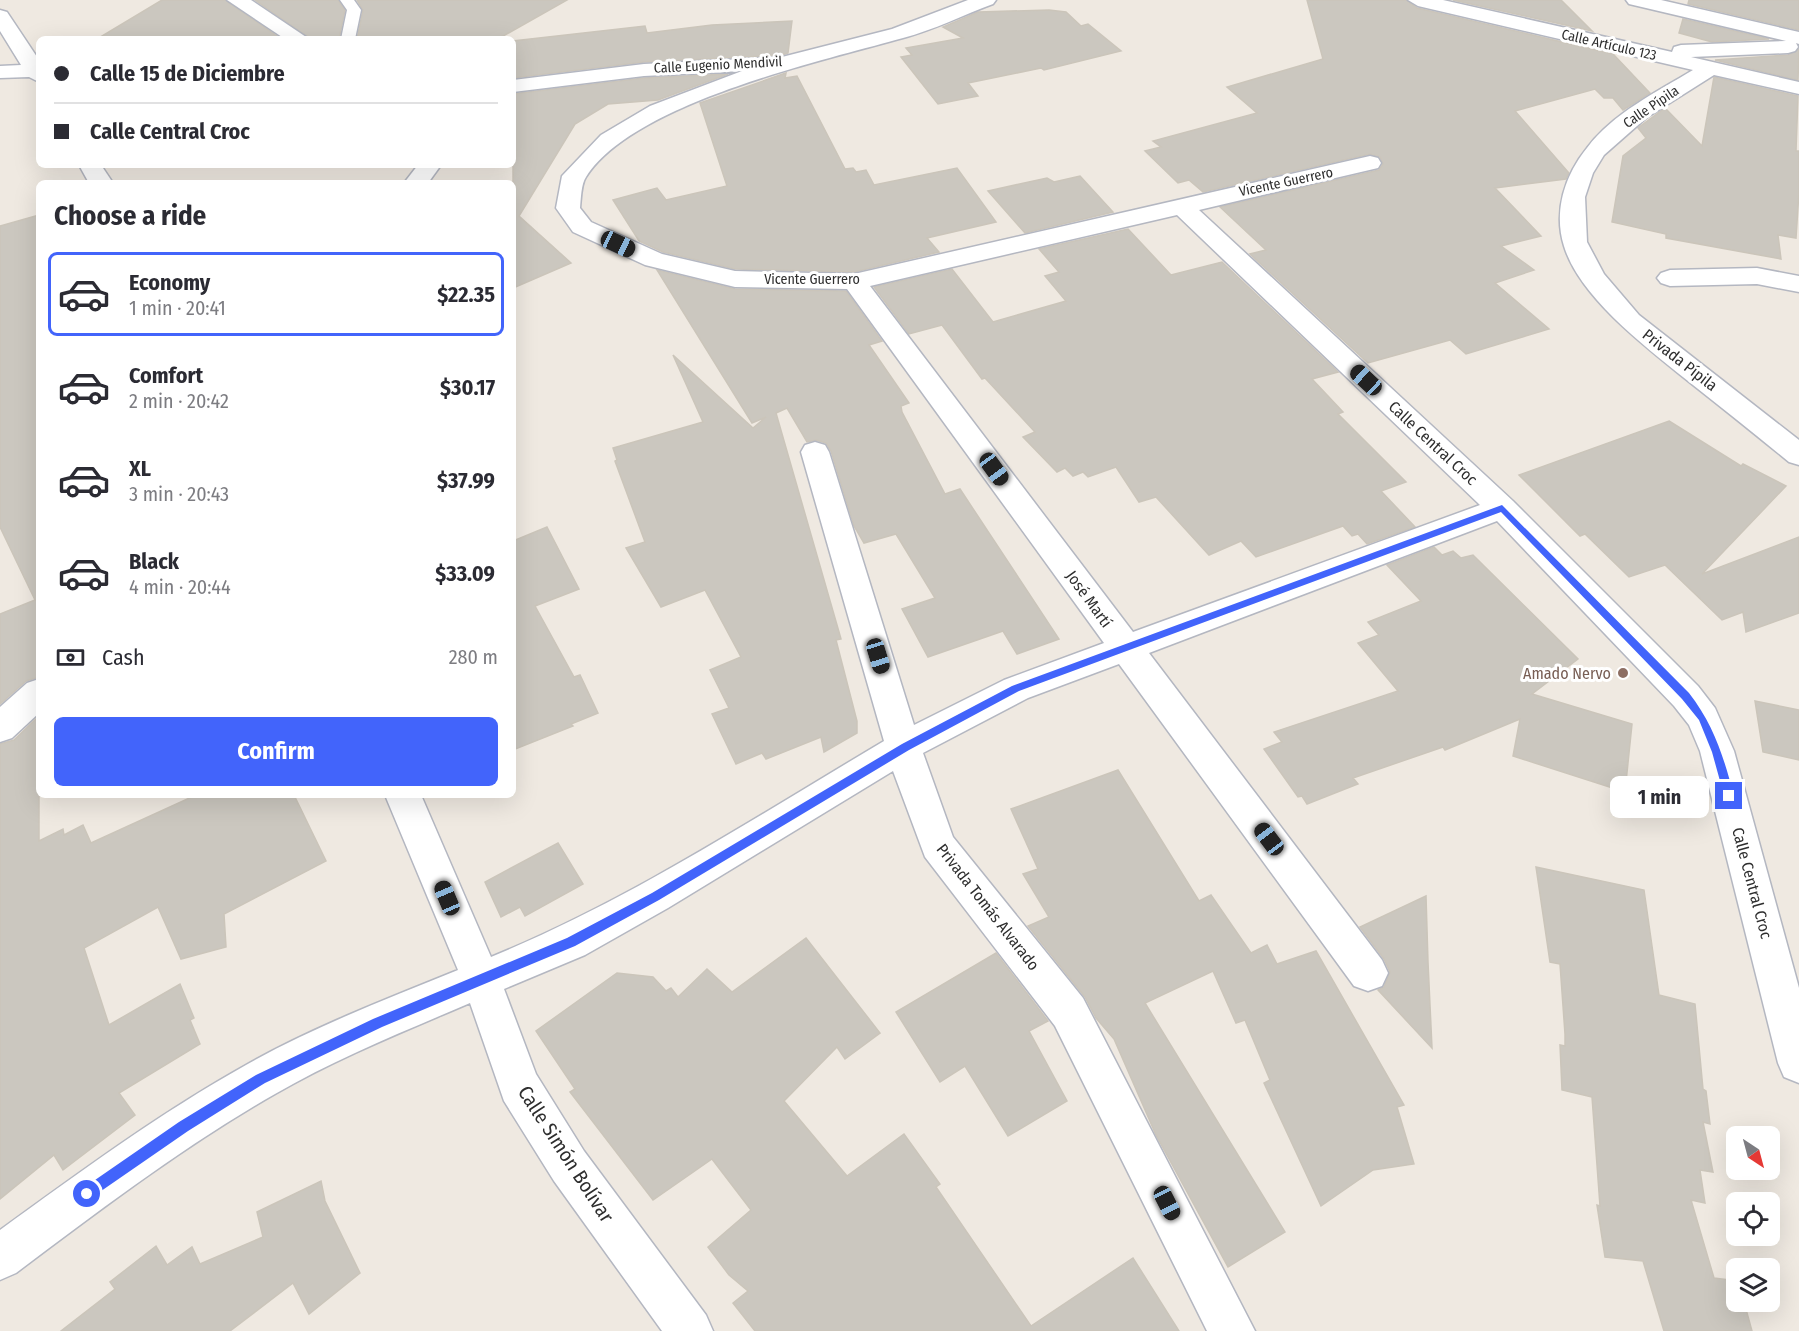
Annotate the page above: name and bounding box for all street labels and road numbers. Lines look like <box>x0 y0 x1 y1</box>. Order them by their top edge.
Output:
street label: Calle Artículo 123 <box>1560 26 1658 64</box>
street label: Calle Eugenio Mendivil <box>653 53 783 77</box>
street label: Calle Pípila <box>1620 82 1682 132</box>
street label: Vicente Guerrero <box>1237 164 1335 200</box>
street label: Vicente Guerrero <box>764 271 860 288</box>
street label: Privada Pípila <box>1639 325 1721 395</box>
street label: Calle Central Croc <box>1385 397 1481 489</box>
street label: José Martí <box>1062 567 1116 631</box>
street label: Calle Central Croc <box>1728 825 1776 941</box>
street label: Privada Tomás Alvarado <box>933 840 1043 974</box>
street label: Calle Simón Bolívar <box>513 1081 619 1227</box>

